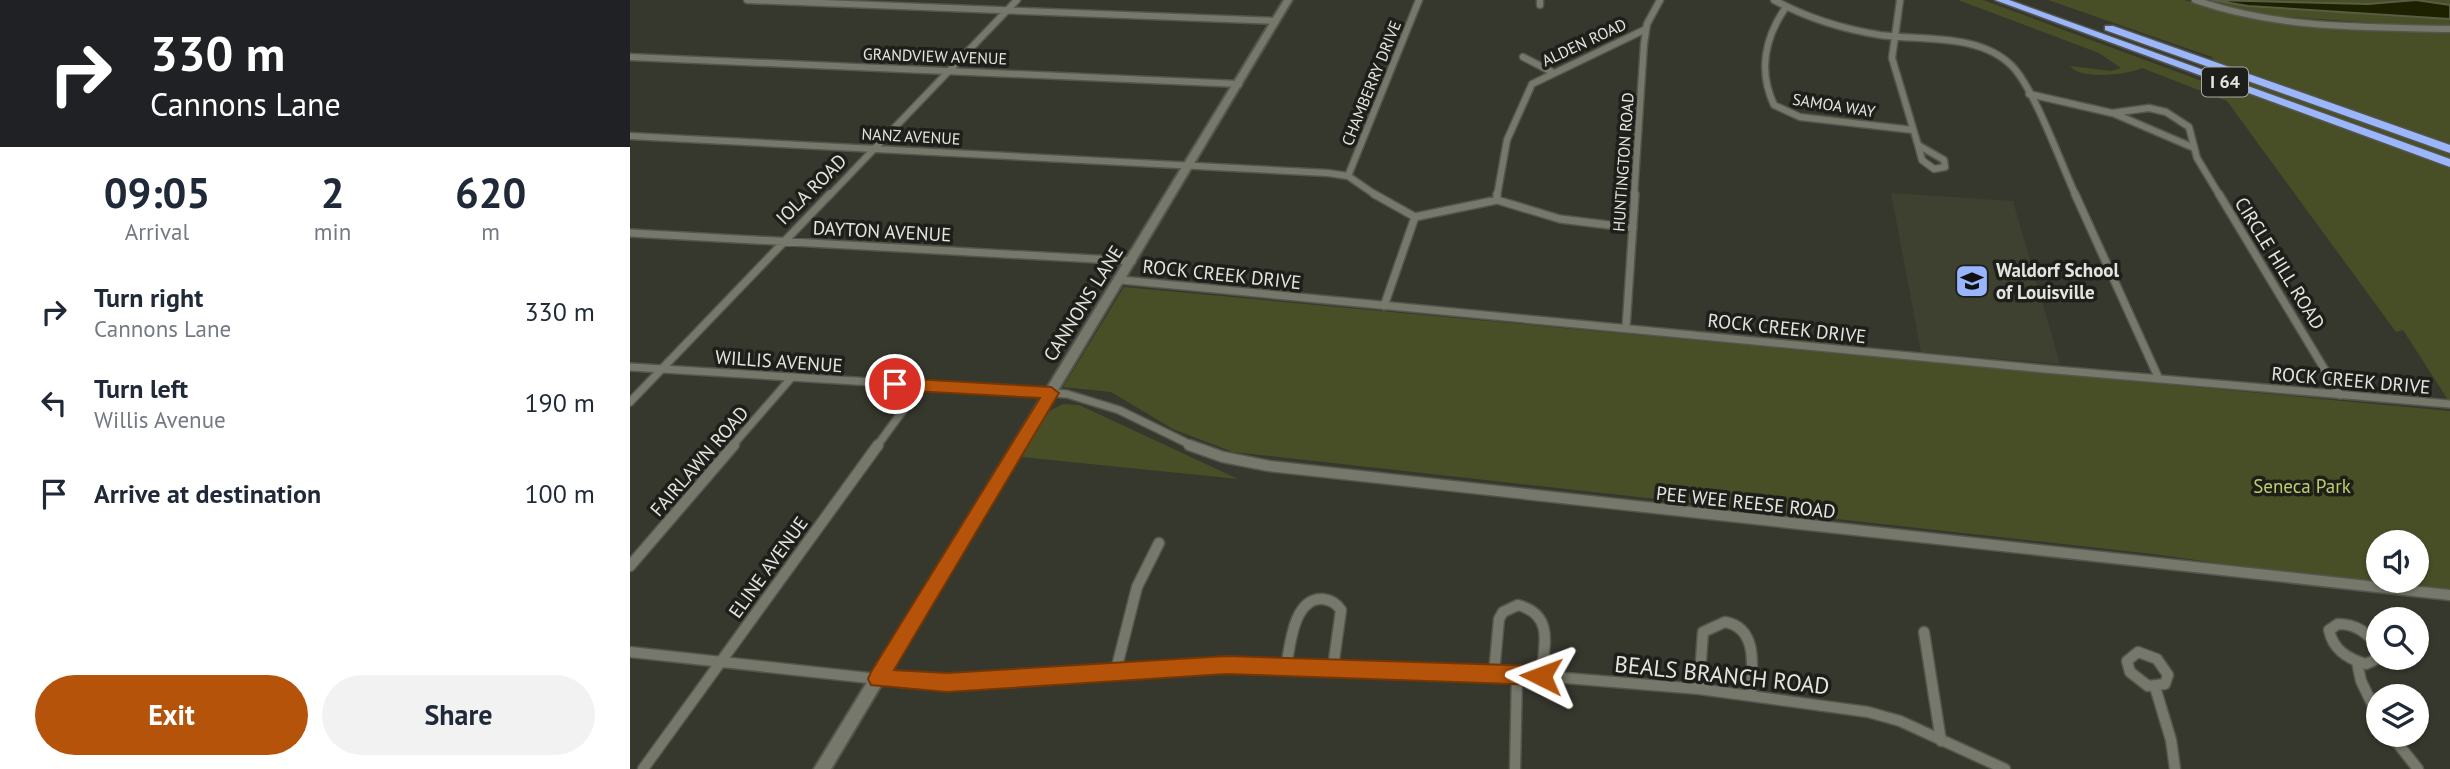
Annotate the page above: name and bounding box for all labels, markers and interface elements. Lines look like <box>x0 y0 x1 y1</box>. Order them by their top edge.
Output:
street label: ALDEN ROAD <box>1539 14 1629 70</box>
street label: CHAMBERRY DRIVE <box>1337 18 1405 148</box>
text: 330 m <box>150 21 285 85</box>
icon: right <box>35 28 126 119</box>
street label: GRANDVIEW AVENUE <box>863 43 1007 69</box>
road number: I 64 <box>2202 68 2248 96</box>
text: Cannons Lane <box>150 83 341 125</box>
street label: SAMOA WAY <box>1791 89 1877 121</box>
street label: HUNTINGTON ROAD <box>1608 92 1638 232</box>
street label: NANZ AVENUE <box>861 123 961 149</box>
street label: IOLA ROAD <box>771 149 851 229</box>
text: 09:05 <box>104 165 210 220</box>
text: 2 <box>321 165 344 220</box>
text: 620 <box>455 165 526 220</box>
street label: CIRCLE HILL ROAD <box>2230 192 2330 334</box>
street label: DAYTON AVENUE <box>812 215 952 247</box>
text: Arrival <box>125 217 189 246</box>
text: min <box>314 217 351 246</box>
text: m <box>481 217 500 246</box>
street label: CANNONS LANE <box>1038 241 1128 365</box>
street label: ROCK CREEK DRIVE <box>1142 254 1302 294</box>
place label: Waldorf School of Louisville <box>1996 258 2120 304</box>
school or university icon: Waldorf School of Louisville <box>1953 262 1991 300</box>
text: Turn right <box>94 281 203 314</box>
icon: right <box>35 293 73 331</box>
text: 330 m <box>524 295 595 328</box>
street label: ROCK CREEK DRIVE <box>1707 308 1867 348</box>
text: Cannons Lane <box>94 314 231 343</box>
street label: WILLIS AVENUE <box>715 345 843 377</box>
pin <box>865 354 925 414</box>
street label: ROCK CREEK DRIVE <box>2271 361 2431 399</box>
icon: arrive <box>876 365 914 403</box>
text: Turn left <box>94 372 188 405</box>
icon: left <box>35 384 73 422</box>
text: 190 m <box>524 386 595 419</box>
street label: FAIRLAWN ROAD <box>645 401 753 521</box>
text: Willis Avenue <box>94 405 226 434</box>
park label: Seneca Park <box>2253 474 2351 498</box>
icon: arrive <box>35 475 73 513</box>
text: Arrive at destination <box>94 477 321 510</box>
text: 100 m <box>524 477 595 510</box>
street label: PEE WEE REESE ROAD <box>1655 481 1837 523</box>
street label: ELINE AVENUE <box>723 512 813 622</box>
map controls <box>2366 530 2429 747</box>
button: sound <box>2366 530 2429 593</box>
button: search <box>2366 607 2429 670</box>
position arrow <box>1504 639 1578 713</box>
street label: BEALS BRANCH ROAD <box>1613 649 1831 700</box>
button: Exit <box>35 675 308 755</box>
button: Share <box>322 675 595 755</box>
button: layers <box>2366 684 2429 747</box>

